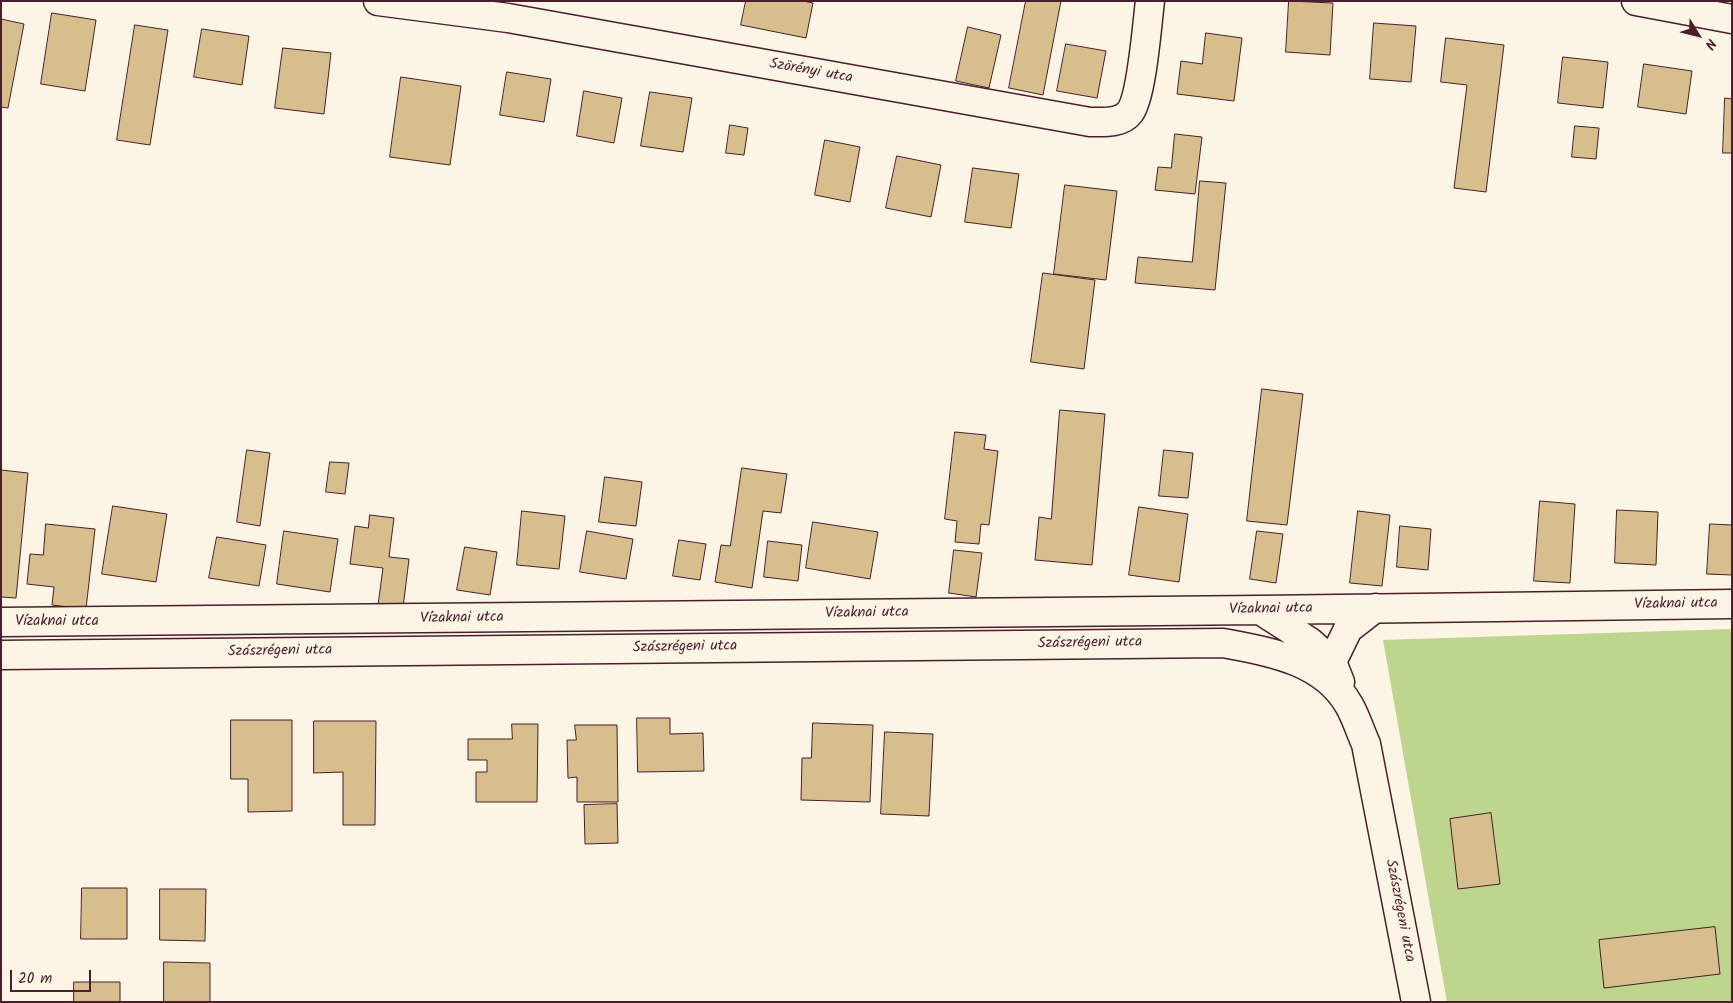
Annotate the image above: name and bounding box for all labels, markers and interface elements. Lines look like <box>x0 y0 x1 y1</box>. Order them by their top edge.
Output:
north arrow <box>1673 10 1723 60</box>
text: N <box>1699 34 1722 54</box>
street label: Szörényi utca <box>768 56 854 88</box>
street label: Vízaknai utca <box>1634 595 1718 615</box>
street label: Vízaknai utca <box>1229 600 1313 620</box>
street label: Vízaknai utca <box>825 604 909 624</box>
street label: Vízaknai utca <box>420 609 504 629</box>
street label: Vízaknai utca <box>15 613 99 631</box>
street label: Szászrégeni utca <box>1038 634 1142 654</box>
street label: Szászrégeni utca <box>633 638 737 658</box>
street label: Szászrégeni utca <box>228 642 332 662</box>
street label: Szászrégeni utca <box>1380 858 1418 964</box>
scale bar <box>12 960 94 992</box>
text: 20 m <box>18 967 52 991</box>

